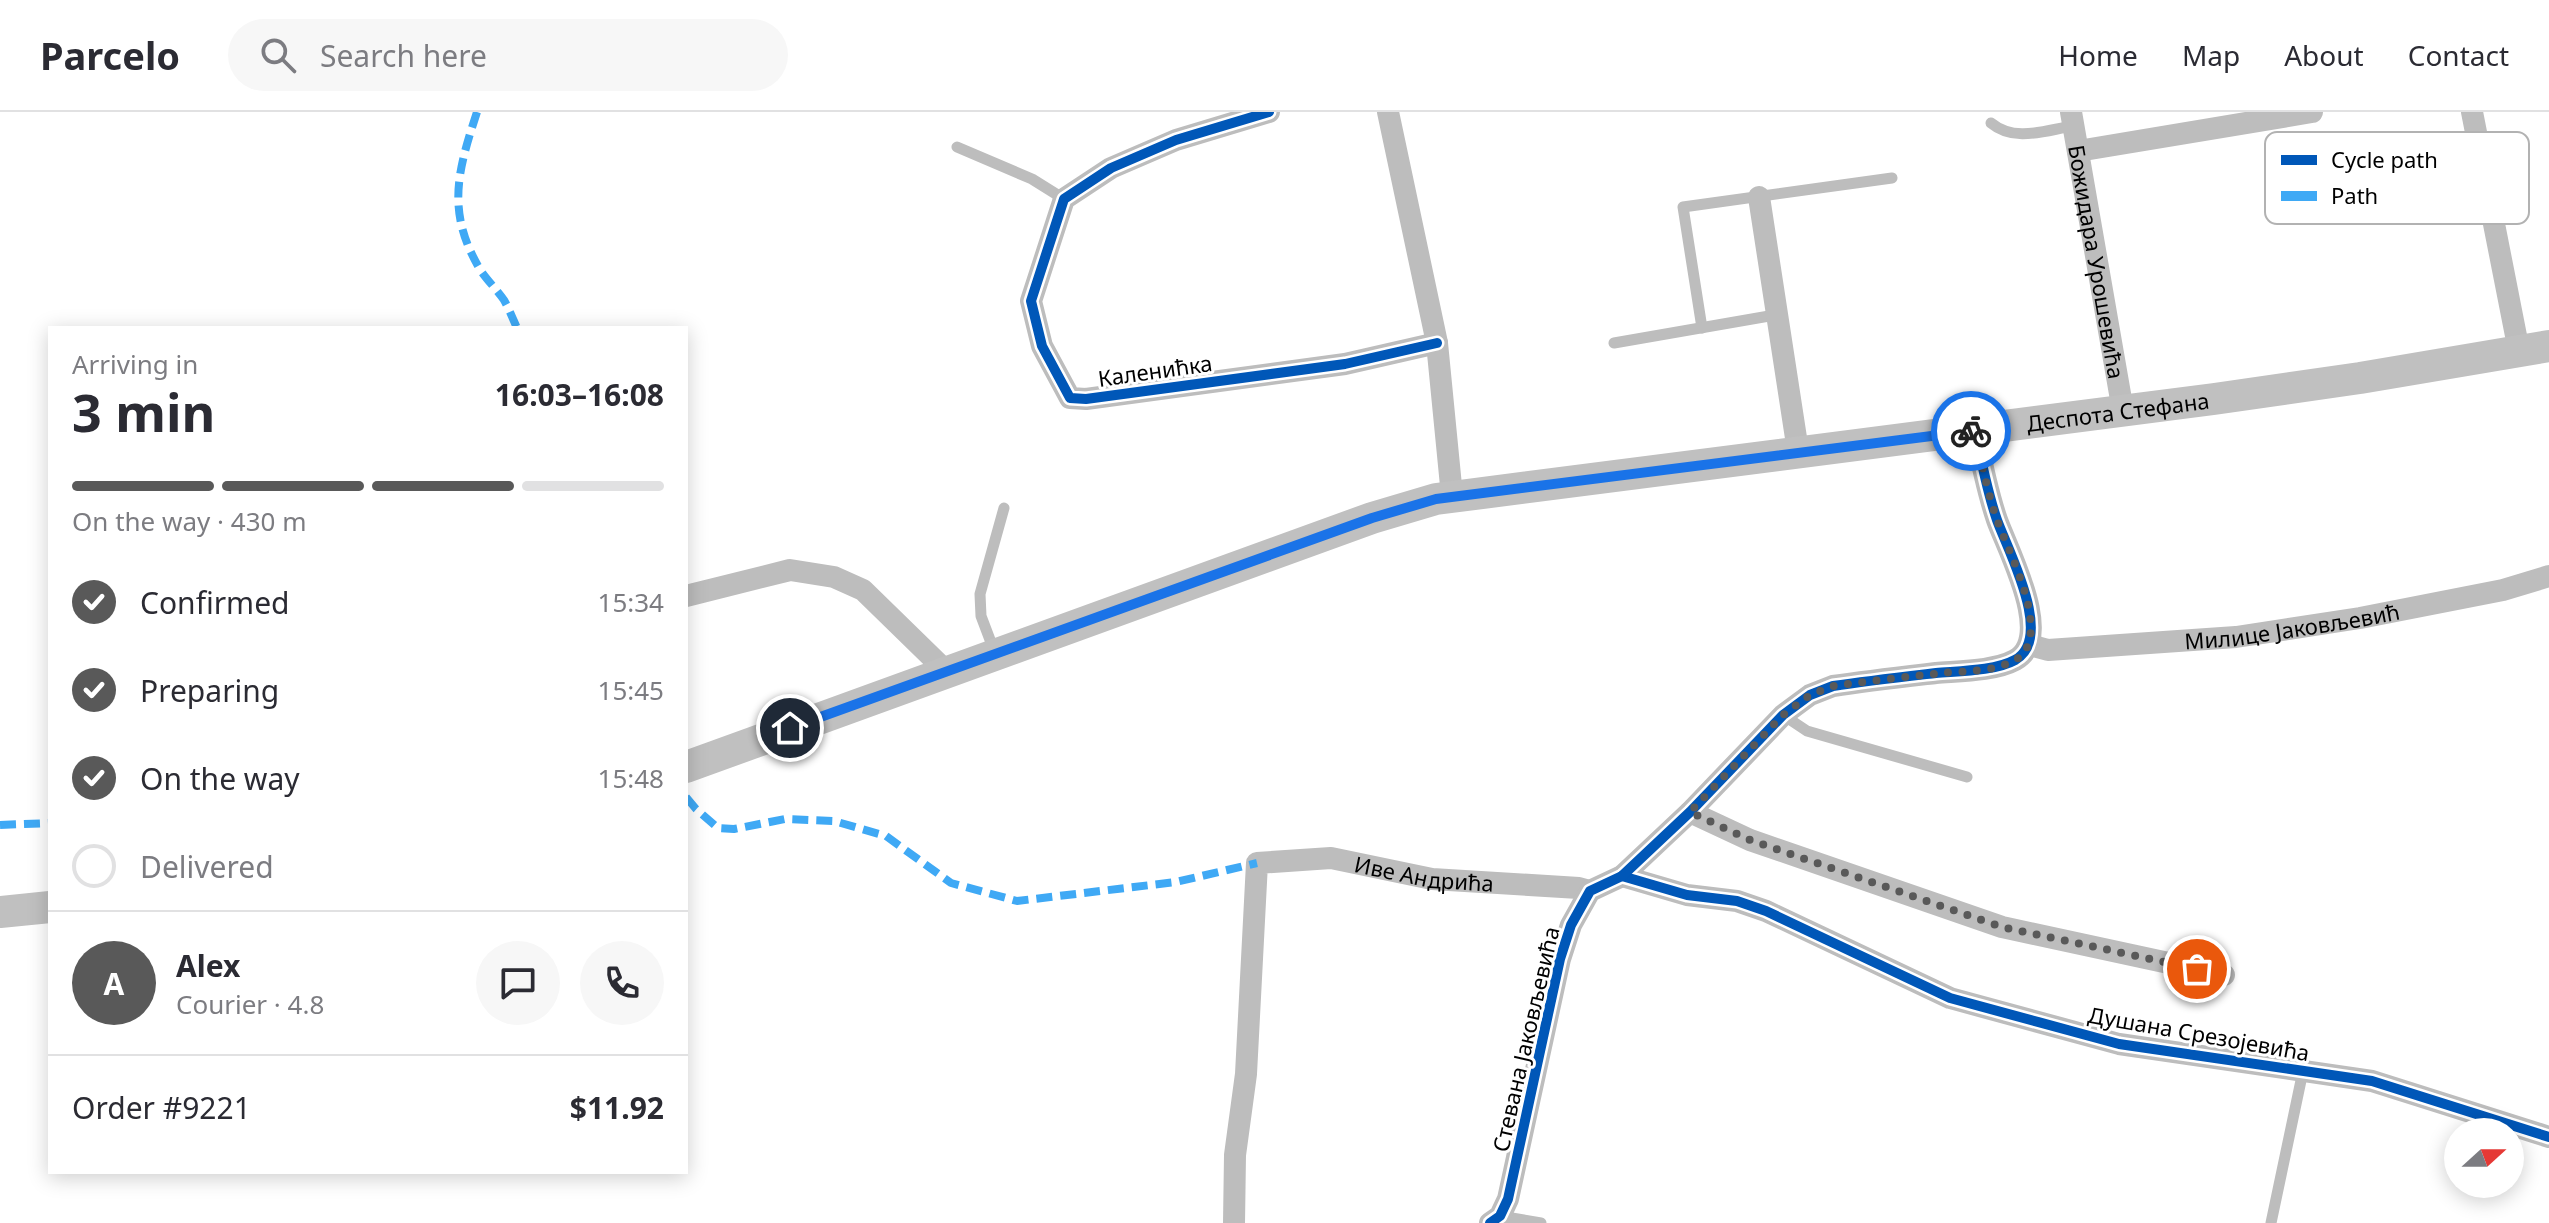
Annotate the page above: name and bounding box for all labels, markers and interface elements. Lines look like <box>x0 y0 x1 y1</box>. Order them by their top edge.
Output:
search box <box>228 19 788 91</box>
text: Parcelo <box>40 29 180 81</box>
icon: search <box>256 33 300 77</box>
text: Search here <box>320 35 487 76</box>
text: Home <box>2058 36 2138 74</box>
text: Map <box>2182 36 2240 74</box>
text: About <box>2284 36 2364 74</box>
text: Contact <box>2408 36 2509 74</box>
legend <box>2265 132 2529 224</box>
street label: Божидара Урошевића <box>2062 142 2132 381</box>
text: Cycle path <box>2331 144 2438 174</box>
text: Path <box>2331 180 2378 210</box>
text: Arriving in <box>72 346 198 382</box>
street label: Каленићка <box>1096 347 1214 393</box>
text: 16:03–16:08 <box>495 374 664 415</box>
text: 3 min <box>72 376 215 447</box>
street label: Деспота Стефана <box>2025 385 2211 438</box>
courier <box>1931 391 2011 471</box>
icon: bike <box>1949 409 1993 453</box>
text: On the way · 430 m <box>72 503 306 539</box>
icon: check <box>72 580 116 624</box>
text: Confirmed <box>140 582 290 623</box>
text: 15:34 <box>598 584 664 620</box>
street label: Милице Јаковљевић <box>2183 596 2402 656</box>
icon: check <box>72 668 116 712</box>
text: Preparing <box>140 670 279 711</box>
text: 15:45 <box>598 672 664 708</box>
pin <box>756 694 824 762</box>
icon: home <box>768 706 812 750</box>
icon: check <box>72 756 116 800</box>
text: On the way <box>140 758 300 799</box>
text: 15:48 <box>598 760 664 796</box>
text: Delivered <box>140 846 274 887</box>
street label: Иве Андрића <box>1352 848 1495 898</box>
street label: Стевана Јаковљевића <box>1484 923 1566 1155</box>
pin <box>2163 935 2231 1003</box>
button: chat <box>476 941 560 1025</box>
button: phone <box>580 941 664 1025</box>
text: Alex <box>176 945 240 986</box>
icon: bag <box>2175 947 2219 991</box>
text: A <box>104 963 124 1004</box>
text: Courier · 4.8 <box>176 986 324 1022</box>
street label: Душана Срезојевића <box>2086 999 2312 1067</box>
text: Order #9221 <box>72 1087 251 1128</box>
text: $11.92 <box>570 1087 664 1128</box>
north arrow <box>2444 1118 2524 1198</box>
map controls <box>2444 1118 2524 1198</box>

